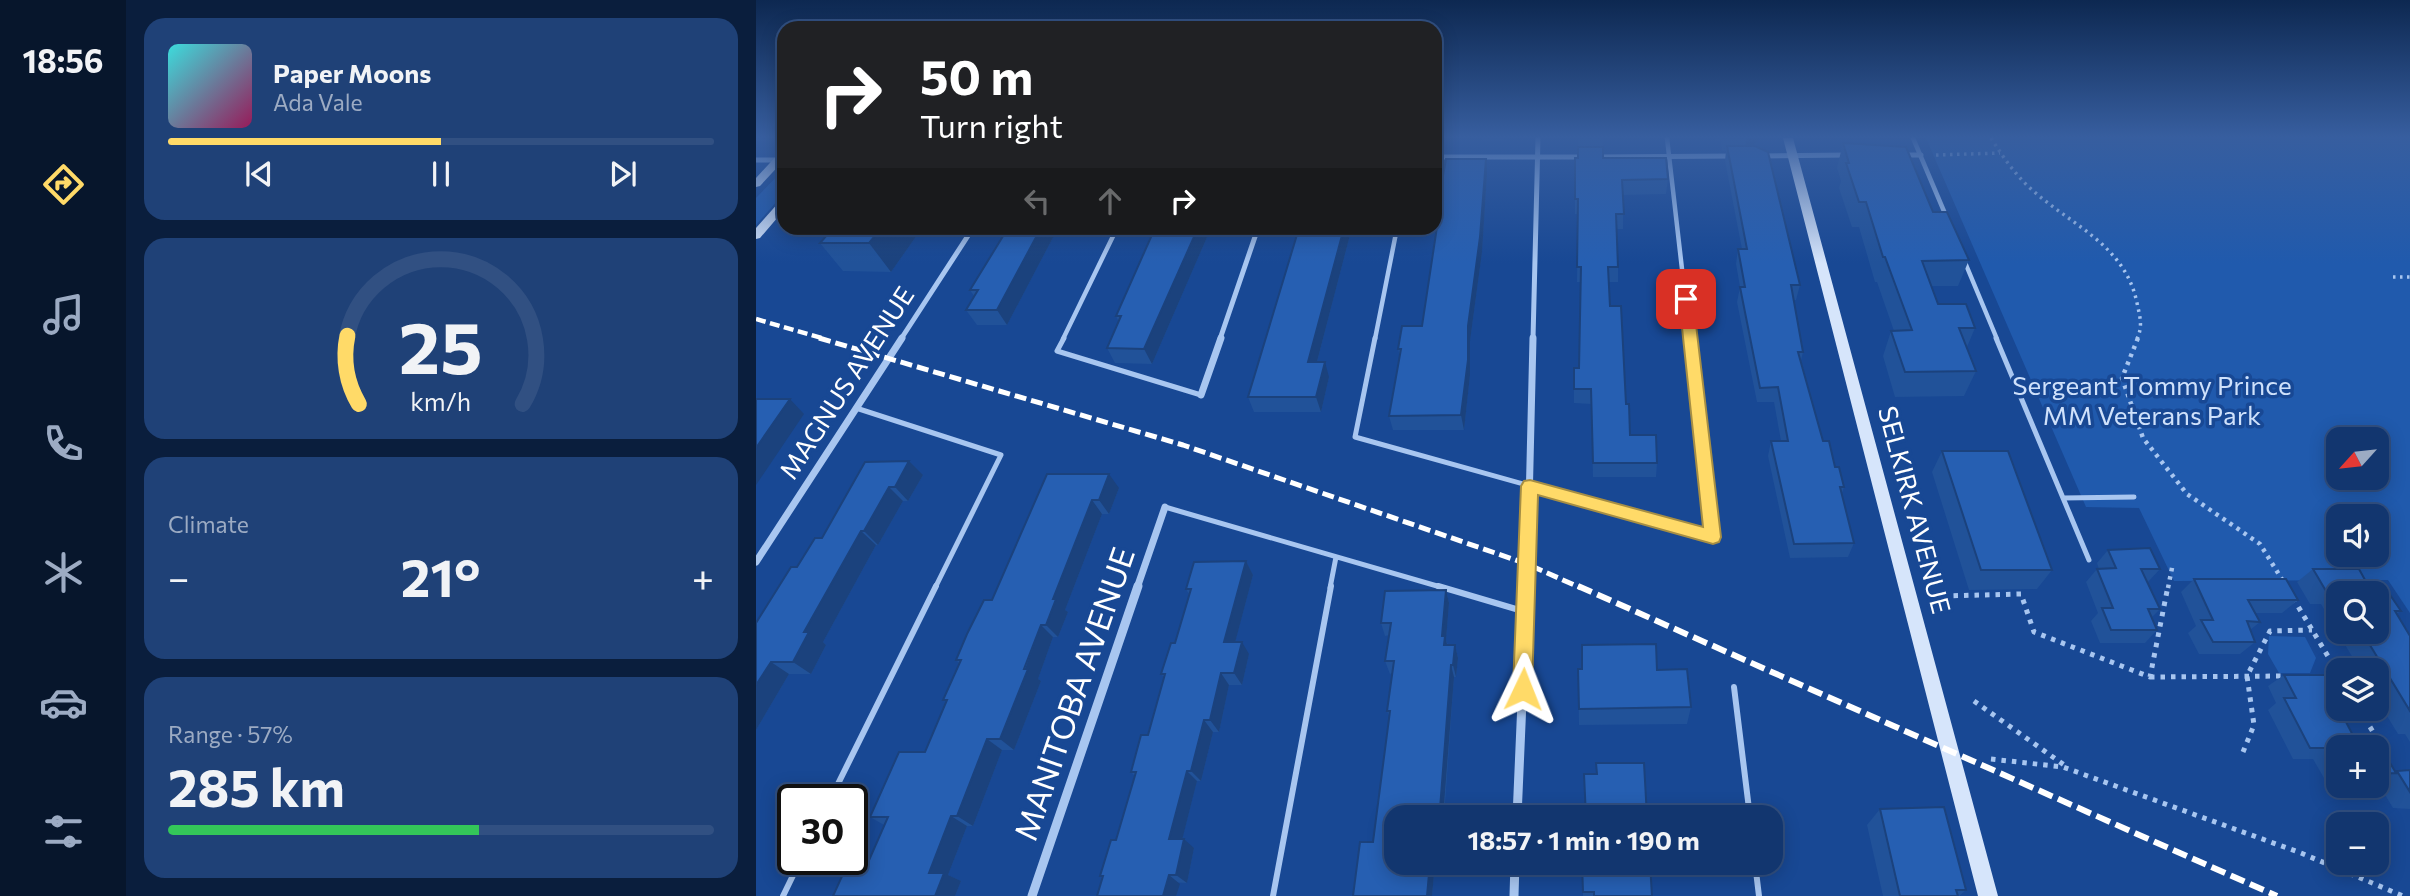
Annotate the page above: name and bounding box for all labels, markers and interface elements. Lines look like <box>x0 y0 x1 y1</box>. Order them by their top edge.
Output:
text: 18:56 <box>22 40 104 80</box>
text: 50 m <box>920 45 1033 105</box>
icon: right <box>805 49 896 140</box>
text: Paper Moons <box>273 57 431 88</box>
text: Ada Vale <box>273 88 363 116</box>
text: Turn right <box>920 105 1063 145</box>
icon: previous <box>240 155 278 193</box>
icon: pause <box>422 155 460 193</box>
icon: next <box>604 155 642 193</box>
icon: directions <box>39 160 88 209</box>
icon: left <box>1018 182 1056 220</box>
icon: ahead <box>1091 182 1129 220</box>
icon: right <box>1164 182 1202 220</box>
pin <box>1656 269 1716 329</box>
street label: MAGNUS AVENUE <box>772 280 920 484</box>
icon: arrive <box>1667 280 1705 318</box>
icon: music <box>39 290 88 339</box>
text: 25 <box>399 301 483 390</box>
park label: Sergeant Tommy Prince MM Veterans Park <box>2012 369 2292 430</box>
text: km/h <box>411 386 471 416</box>
street label: SELKIRK AVENUE <box>1873 402 1958 617</box>
icon: phone <box>39 419 88 468</box>
north arrow <box>2326 427 2389 490</box>
map controls <box>2326 427 2389 875</box>
button: sound <box>2326 504 2389 567</box>
text: Climate <box>168 510 249 538</box>
street label: MANITOBA AVENUE <box>1004 542 1142 845</box>
text: 21° <box>401 544 480 608</box>
icon: climate <box>39 548 88 597</box>
text: − <box>168 553 190 600</box>
text: + <box>692 553 714 600</box>
button: search <box>2326 581 2389 644</box>
position arrow <box>1486 652 1560 726</box>
button: layers <box>2326 658 2389 721</box>
icon: car <box>39 678 88 727</box>
text: Range · 57% <box>168 720 293 748</box>
button: + <box>2326 735 2389 798</box>
text: 285 km <box>168 754 345 818</box>
speed limit sign: 30 <box>777 784 868 875</box>
icon: filters <box>39 807 88 856</box>
button: − <box>2326 812 2389 875</box>
text: 18:57 · 1 min · 190 m <box>1467 824 1700 855</box>

